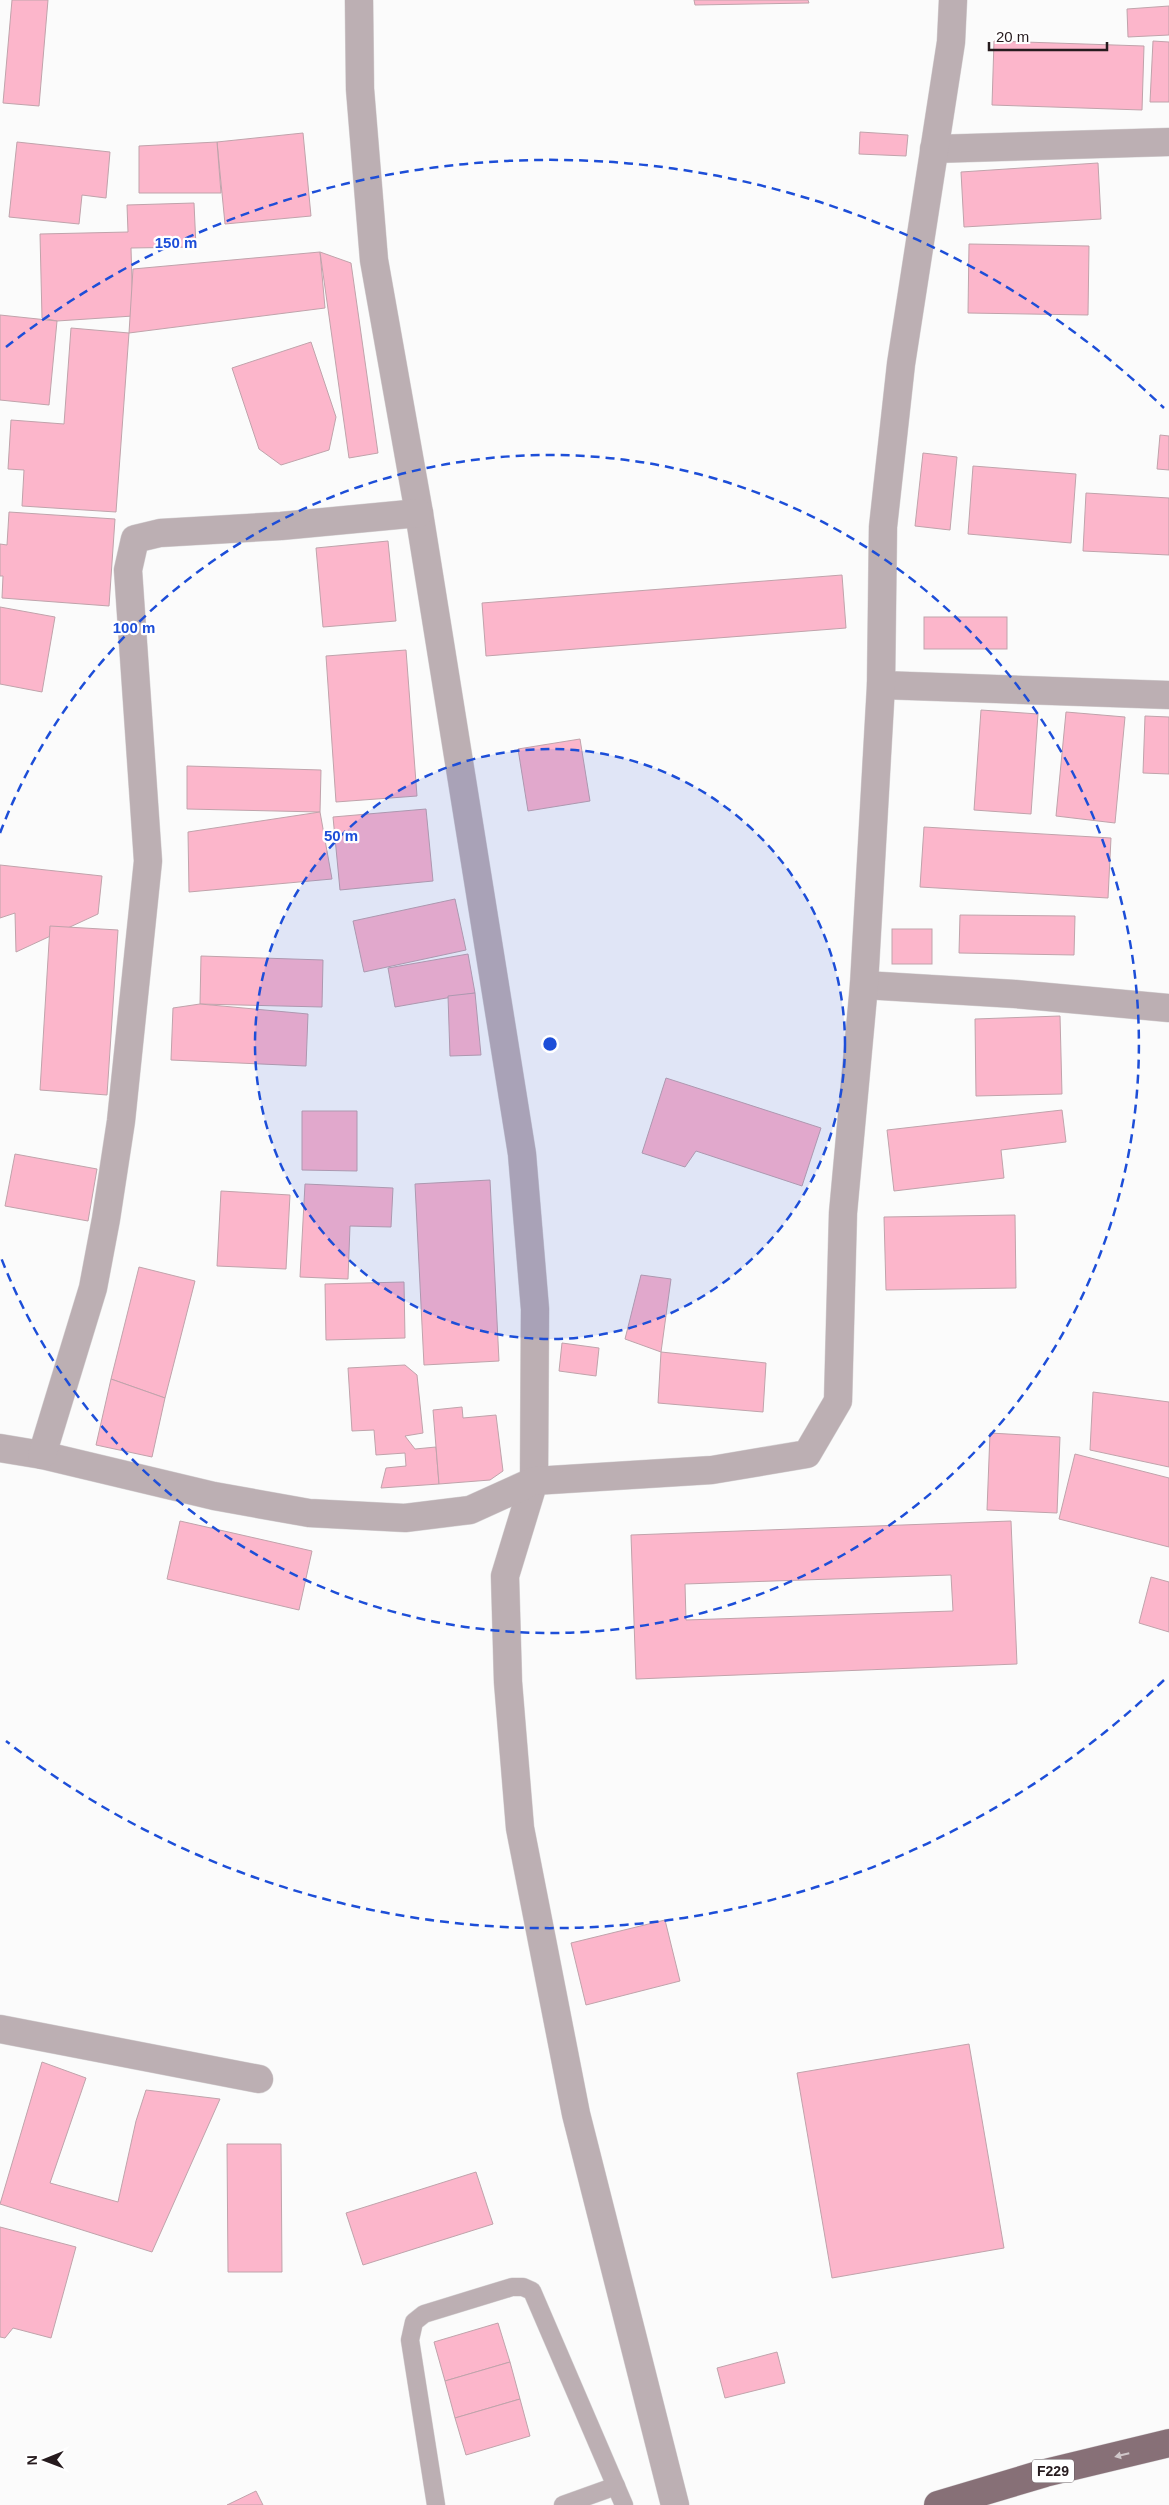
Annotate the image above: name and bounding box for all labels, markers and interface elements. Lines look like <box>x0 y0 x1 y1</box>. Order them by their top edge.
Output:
scale bar <box>989 20 1106 52</box>
text: 20 m <box>996 28 1029 45</box>
text: 150 m <box>155 234 197 251</box>
text: 100 m <box>113 619 155 636</box>
text: 50 m <box>324 827 358 844</box>
centre of rings <box>541 1035 559 1053</box>
north arrow <box>20 2435 70 2485</box>
one-way arrow <box>1114 2451 1129 2459</box>
text: N <box>24 2455 40 2465</box>
road number: F229 <box>1032 2460 1074 2482</box>

